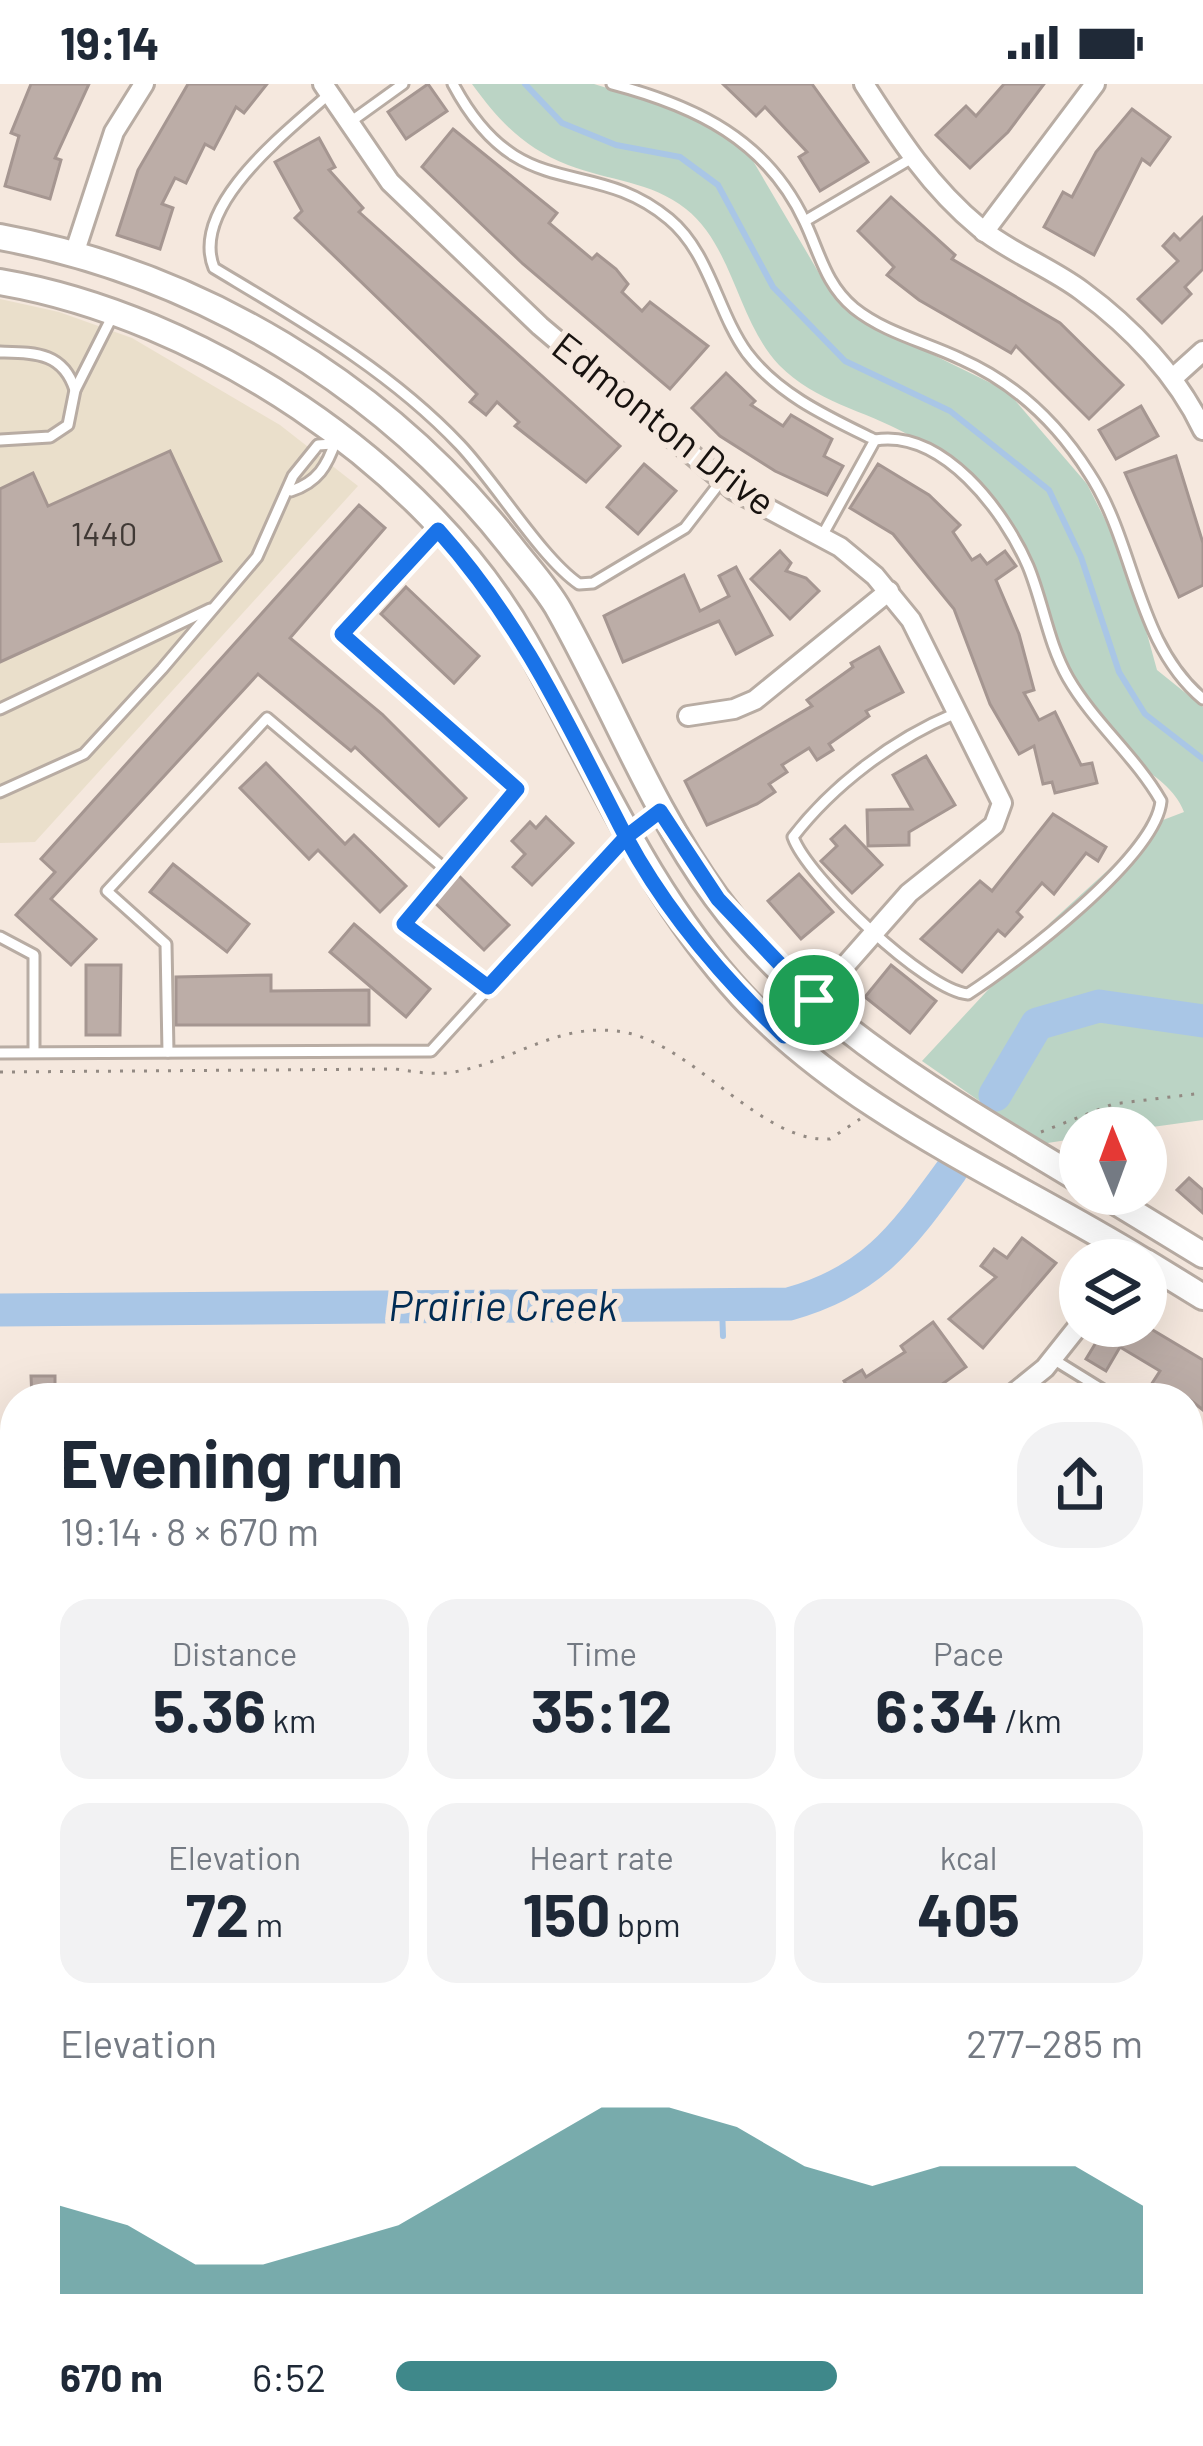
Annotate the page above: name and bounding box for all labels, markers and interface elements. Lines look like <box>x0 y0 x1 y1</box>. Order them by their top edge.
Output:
text: 19:14 <box>60 15 159 69</box>
street label: Edmonton Drive <box>544 321 786 524</box>
house number: 1440 <box>71 513 137 553</box>
pin <box>763 949 865 1051</box>
icon: arrive <box>781 967 847 1033</box>
north arrow <box>1059 1107 1167 1215</box>
map controls <box>1059 1107 1167 1347</box>
button: layers <box>1059 1239 1167 1347</box>
water label: Prairie Creek <box>388 1279 618 1329</box>
text: Evening run <box>60 1422 403 1501</box>
button: share <box>1017 1422 1143 1548</box>
text: 19:14 · 8 × 670 m <box>60 1507 319 1554</box>
text: Distance <box>172 1633 297 1673</box>
text: Time <box>566 1633 637 1673</box>
text: Pace <box>933 1633 1004 1673</box>
text: 5.36 <box>153 1673 266 1745</box>
text: 35:12 <box>531 1673 672 1745</box>
text: 6:34 <box>875 1673 998 1745</box>
text: km <box>266 1700 316 1740</box>
text: /km <box>998 1700 1062 1740</box>
text: Elevation <box>168 1837 301 1877</box>
text: Heart rate <box>529 1837 674 1877</box>
text: kcal <box>940 1837 997 1877</box>
text: 72 <box>186 1877 249 1949</box>
text: 150 <box>523 1877 610 1949</box>
text: 405 <box>917 1877 1020 1949</box>
text: m <box>249 1904 283 1944</box>
text: bpm <box>610 1904 680 1944</box>
text: Elevation <box>60 2019 217 2066</box>
text: 277–285 m <box>966 2019 1143 2066</box>
text: 670 m <box>60 2353 163 2400</box>
text: 6:52 <box>252 2353 326 2400</box>

